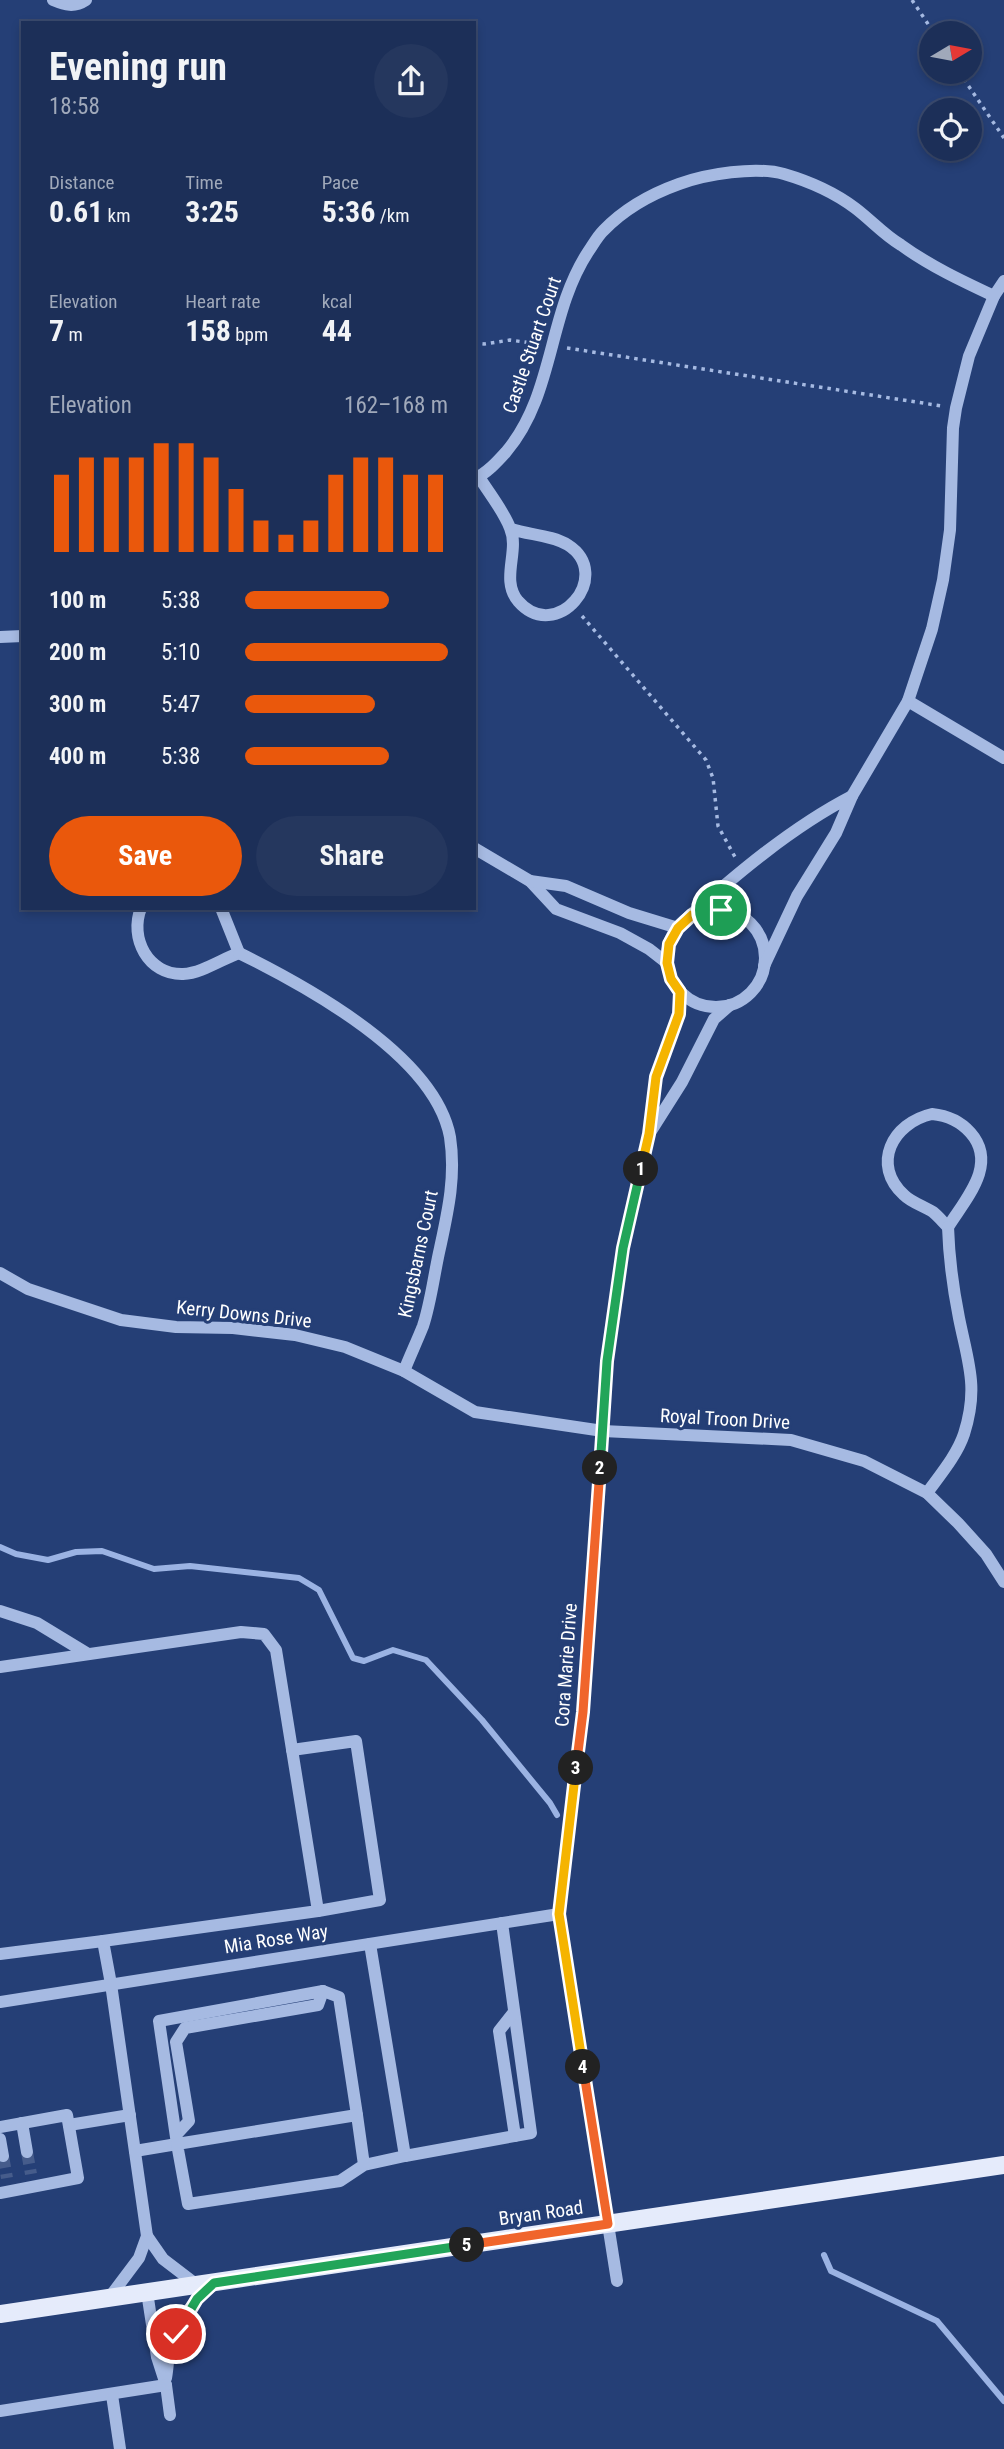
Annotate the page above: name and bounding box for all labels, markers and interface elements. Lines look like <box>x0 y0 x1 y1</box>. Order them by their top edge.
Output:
north arrow <box>919 21 982 84</box>
map controls <box>919 21 982 161</box>
button: share <box>374 44 448 118</box>
text: Evening run <box>49 45 227 89</box>
text: 18:58 <box>49 93 100 120</box>
button: locate <box>919 98 982 161</box>
text: Distance <box>49 171 114 194</box>
text: Time <box>185 171 223 194</box>
text: Pace <box>322 171 359 194</box>
text: 0.61 <box>49 194 103 229</box>
text: 3:25 <box>185 194 239 229</box>
text: 5:36 <box>322 194 375 229</box>
text: km <box>103 204 130 227</box>
text: /km <box>375 204 410 227</box>
street label: Castle Stuart Court <box>498 274 566 416</box>
text: Elevation <box>49 290 117 313</box>
text: Heart rate <box>185 290 260 313</box>
text: kcal <box>322 290 352 313</box>
text: 7 <box>49 313 64 348</box>
text: 158 <box>185 313 231 348</box>
text: 44 <box>322 313 352 348</box>
text: m <box>64 323 83 346</box>
text: bpm <box>231 323 268 346</box>
text: Elevation <box>49 392 132 419</box>
text: 162–168 m <box>344 392 448 419</box>
text: 100 m <box>49 587 106 614</box>
text: 5:38 <box>161 587 200 614</box>
text: 200 m <box>49 639 106 666</box>
text: 5:10 <box>161 639 200 666</box>
text: 300 m <box>49 691 106 718</box>
text: 5:47 <box>161 691 200 718</box>
text: 400 m <box>49 743 106 770</box>
text: 5:38 <box>161 743 200 770</box>
button: Save <box>49 816 242 896</box>
button: Share <box>256 816 448 896</box>
pin <box>691 880 751 940</box>
icon: arrive <box>702 891 740 929</box>
pin: 1 <box>624 1152 658 1186</box>
text: 1 <box>636 1157 645 1180</box>
street label: Kingsbarns Court <box>393 1188 443 1320</box>
street label: Kerry Downs Drive <box>175 1295 313 1333</box>
street label: Royal Troon Drive <box>659 1404 791 1434</box>
pin: 2 <box>582 1450 618 1486</box>
text: 2 <box>595 1456 604 1479</box>
street label: Cora Marie Drive <box>550 1602 582 1728</box>
pin: 3 <box>558 1750 594 1786</box>
text: 3 <box>571 1756 580 1779</box>
street label: Mia Rose Way <box>222 1919 330 1959</box>
pin: 4 <box>566 2050 600 2084</box>
text: 4 <box>578 2055 587 2078</box>
street label: Bryan Road <box>497 2196 585 2230</box>
pin: 5 <box>449 2228 484 2262</box>
text: 5 <box>462 2233 471 2256</box>
pin <box>146 2304 206 2364</box>
icon: check <box>157 2315 195 2353</box>

